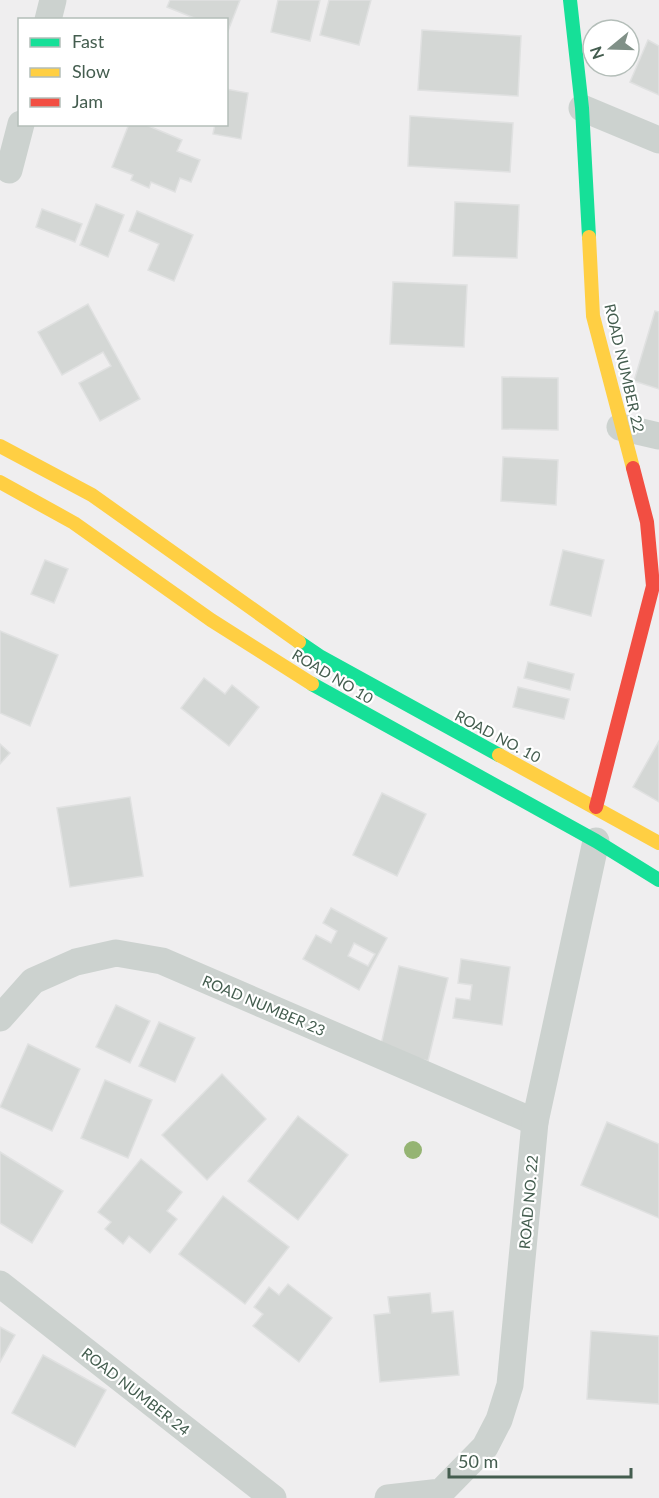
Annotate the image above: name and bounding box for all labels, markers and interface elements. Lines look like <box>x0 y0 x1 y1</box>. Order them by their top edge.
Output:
legend <box>18 18 228 126</box>
north arrow <box>581 18 641 78</box>
text: Fast <box>72 30 105 52</box>
text: N <box>585 44 607 62</box>
text: Slow <box>72 60 110 82</box>
text: Jam <box>72 90 103 112</box>
street label: ROAD NUMBER 22 <box>601 302 649 434</box>
street label: ROAD NO 10 <box>289 645 377 707</box>
street label: ROAD NO. 10 <box>452 706 544 766</box>
street label: ROAD NUMBER 23 <box>200 971 328 1039</box>
street label: ROAD NO. 22 <box>515 1154 541 1250</box>
street label: ROAD NUMBER 24 <box>79 1343 194 1439</box>
scale bar <box>449 1441 630 1479</box>
text: 50 m <box>458 1450 498 1472</box>

